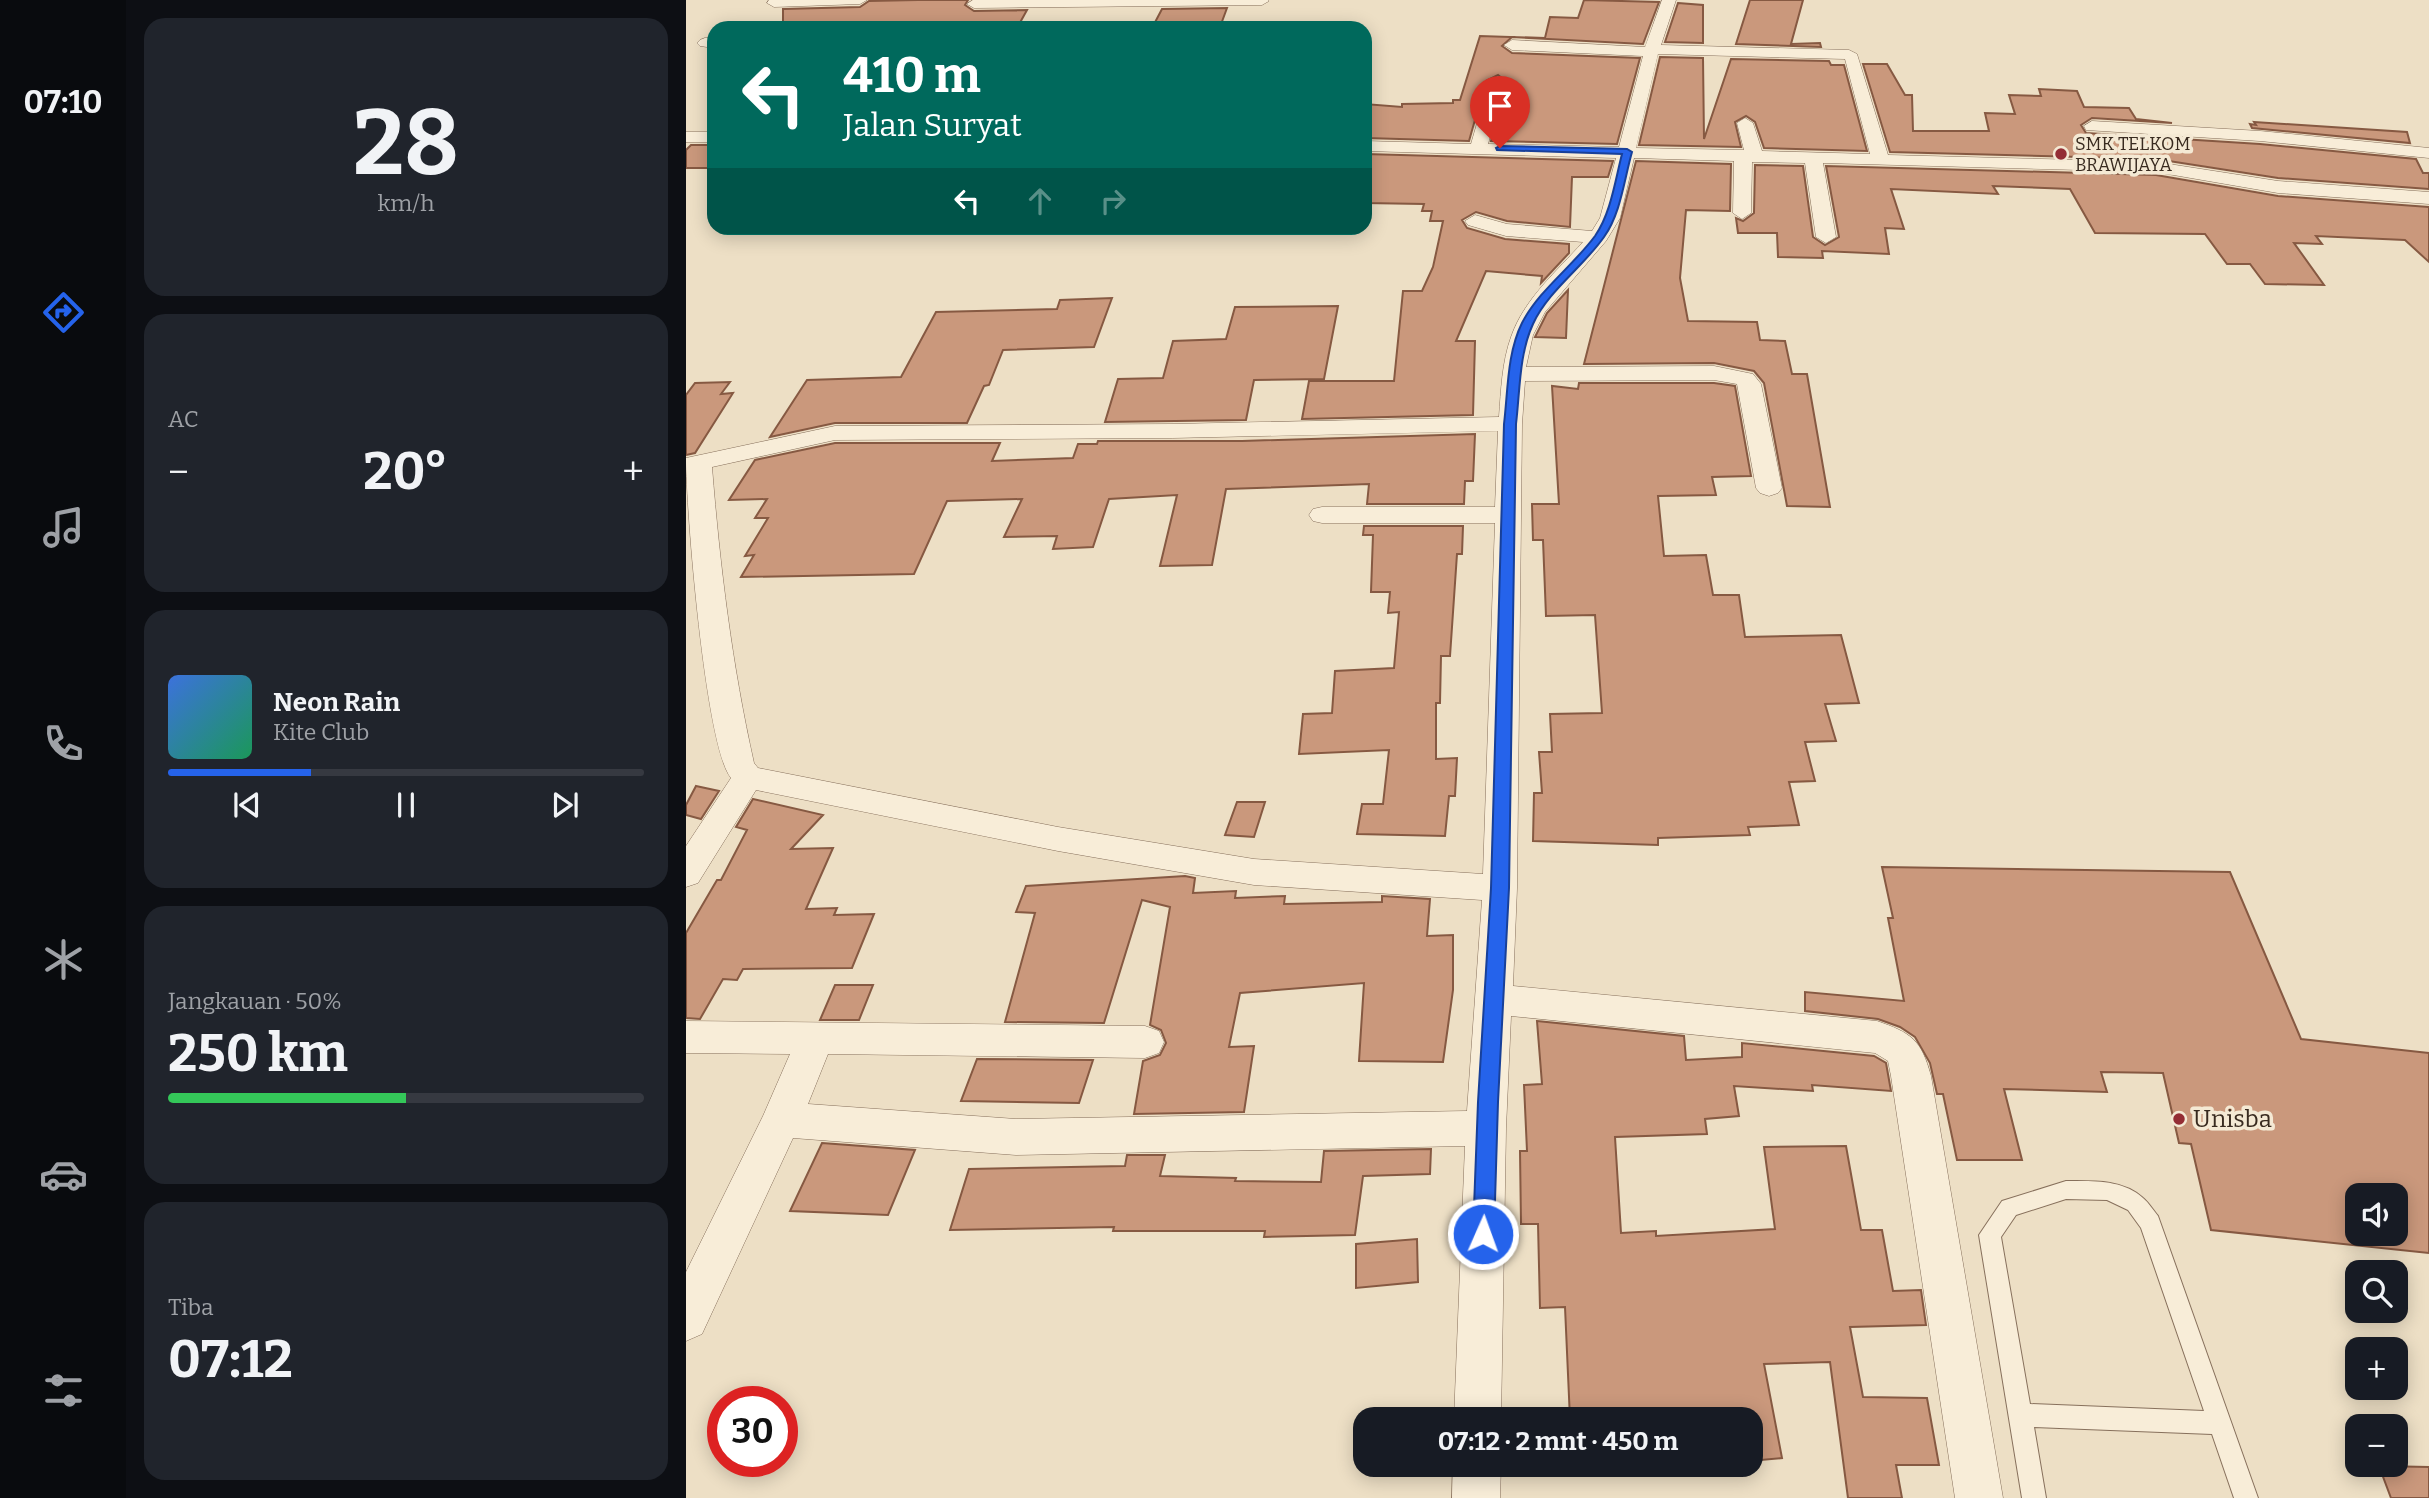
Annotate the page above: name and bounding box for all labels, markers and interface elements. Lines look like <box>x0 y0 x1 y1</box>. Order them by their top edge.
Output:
text: 410 m <box>843 46 981 105</box>
icon: left <box>728 49 819 140</box>
pin <box>1470 76 1530 148</box>
text: 07:10 <box>23 83 103 121</box>
icon: arrive <box>1481 87 1519 125</box>
text: 28 <box>353 89 459 198</box>
text: Jalan Suryat <box>843 106 1022 144</box>
place label: SMK TELKOM BRAWIJAYA <box>2075 133 2190 176</box>
marker: SMK TELKOM BRAWIJAYA <box>2053 146 2069 162</box>
icon: left <box>948 182 986 220</box>
icon: ahead <box>1021 182 1059 220</box>
icon: right <box>1094 182 1132 220</box>
text: km/h <box>378 189 434 217</box>
icon: directions <box>39 288 88 337</box>
text: AC <box>168 405 199 433</box>
text: 20° <box>363 440 448 503</box>
text: − <box>168 449 189 495</box>
text: + <box>622 449 644 495</box>
icon: music <box>39 503 88 552</box>
text: Neon Rain <box>273 687 400 718</box>
text: Kite Club <box>273 718 369 746</box>
icon: phone <box>39 719 88 768</box>
icon: previous <box>228 786 266 824</box>
icon: pause <box>387 786 425 824</box>
icon: next <box>546 786 584 824</box>
icon: climate <box>39 935 88 984</box>
text: Jangkauan · 50% <box>168 987 342 1015</box>
text: 250 km <box>168 1022 348 1085</box>
place label: Unisba <box>2193 1105 2272 1133</box>
marker: Unisba <box>2171 1111 2187 1127</box>
icon: car <box>39 1150 88 1199</box>
map controls <box>2345 1183 2408 1477</box>
button: sound <box>2345 1183 2408 1246</box>
position arrow <box>1446 1197 1520 1271</box>
button: search <box>2345 1260 2408 1323</box>
text: Tiba <box>168 1293 214 1321</box>
text: 07:12 <box>168 1328 293 1391</box>
button: + <box>2345 1337 2408 1400</box>
icon: filters <box>39 1366 88 1415</box>
speed limit sign: 30 <box>707 1386 798 1477</box>
button: − <box>2345 1414 2408 1477</box>
text: 07:12 · 2 mnt · 450 m <box>1438 1426 1678 1457</box>

